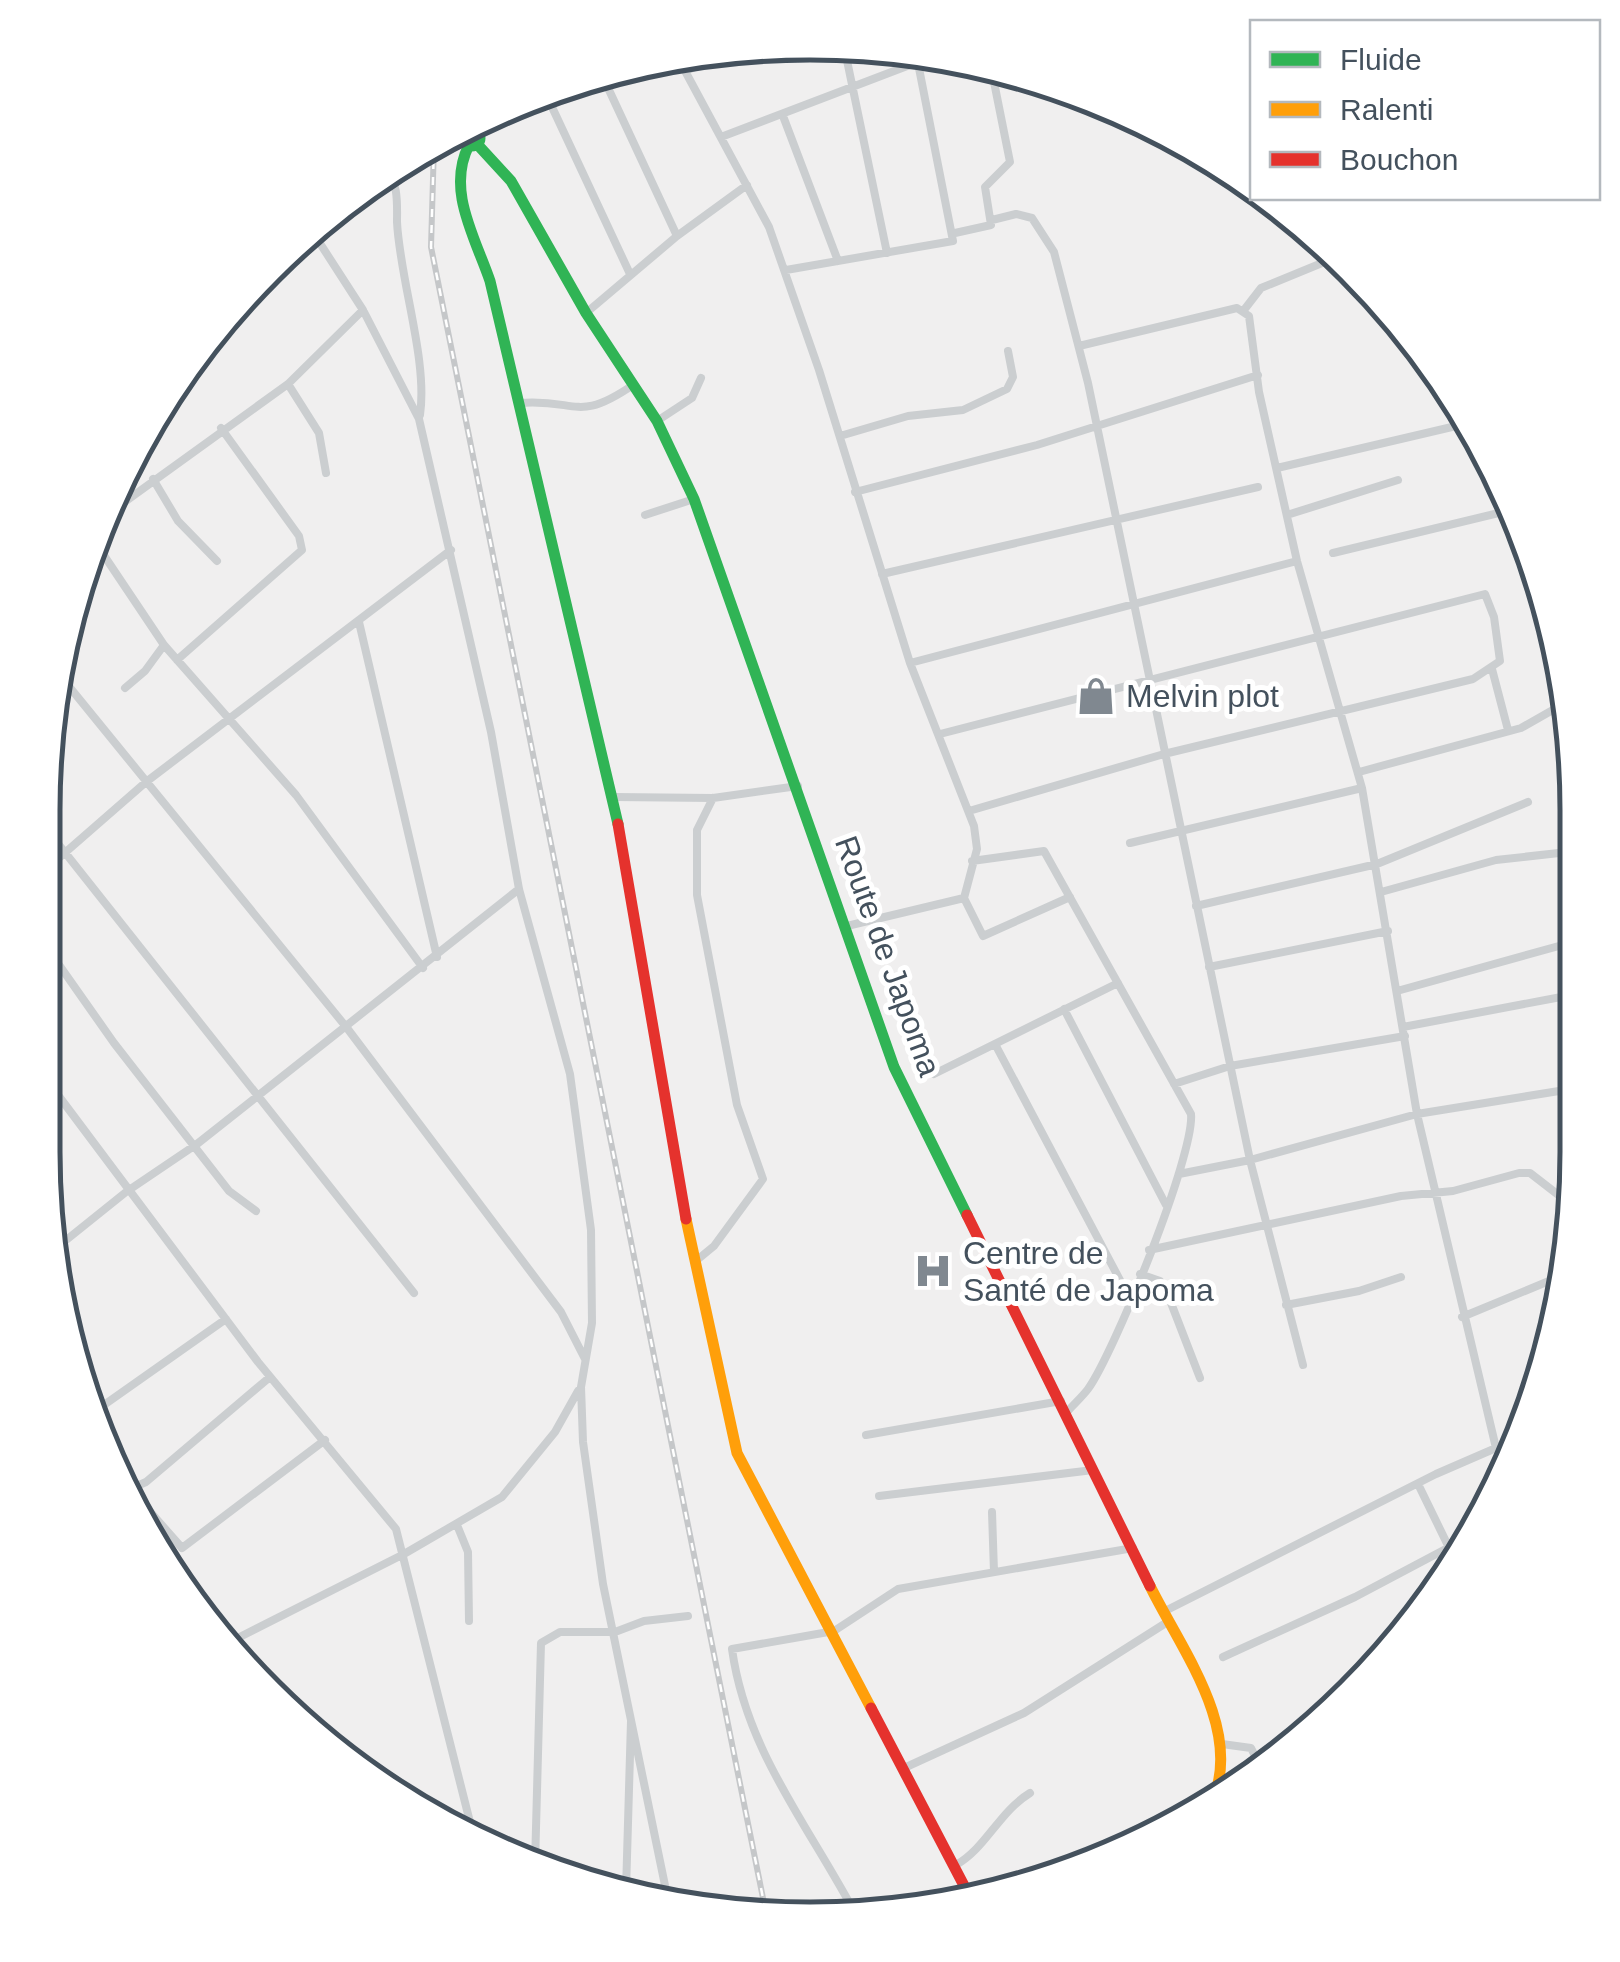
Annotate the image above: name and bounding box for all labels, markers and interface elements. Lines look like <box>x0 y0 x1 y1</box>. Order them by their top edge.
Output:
legend <box>1250 20 1600 200</box>
text: Fluide <box>1340 43 1422 76</box>
text: Ralenti <box>1340 93 1433 126</box>
text: Bouchon <box>1340 143 1458 176</box>
shop icon: Melvin plot <box>1075 675 1117 717</box>
place label: Melvin plot <box>1126 678 1279 714</box>
street label: Route de Japoma <box>828 831 948 1081</box>
place label: Centre de Santé de Japoma <box>963 1235 1214 1308</box>
hospital icon: Centre de Santé de Japoma <box>912 1250 954 1292</box>

